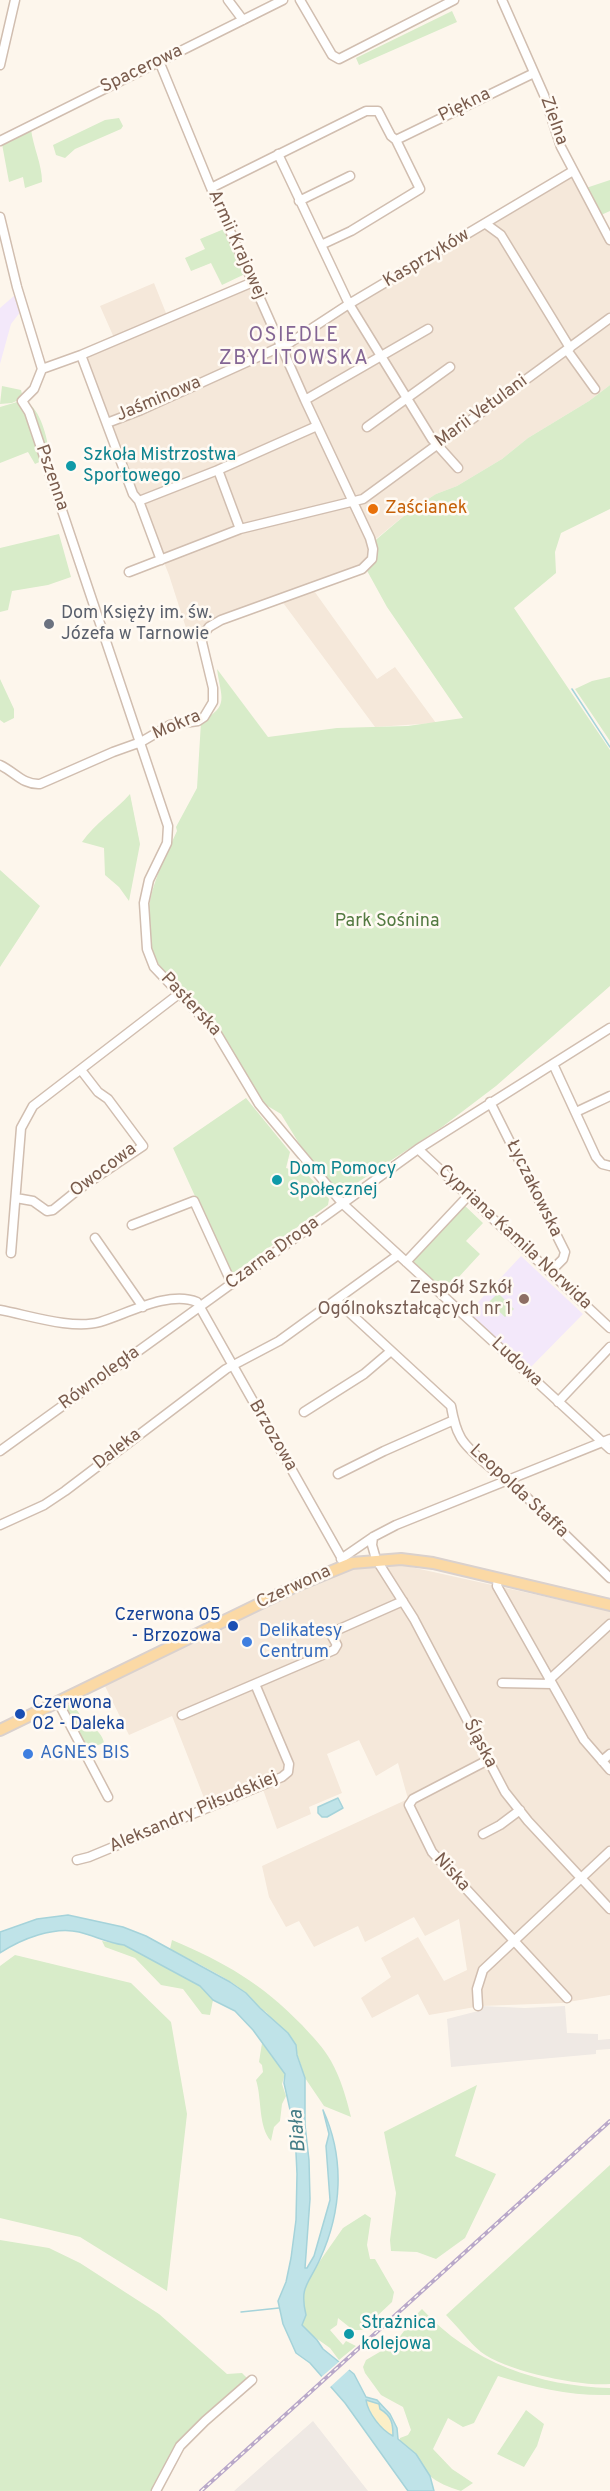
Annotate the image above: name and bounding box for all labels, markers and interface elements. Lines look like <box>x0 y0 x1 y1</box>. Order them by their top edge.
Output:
street label: Spacerowa <box>97 41 187 99</box>
street label: Piękna <box>436 84 494 128</box>
street label: Zielna <box>534 94 572 148</box>
street label: Armii Krajowej <box>202 187 270 303</box>
street label: Kasprzyków <box>380 225 474 293</box>
district label: OSIEDLE ZBYLITOWSKA <box>219 325 369 372</box>
street label: Marii Vetulani <box>432 371 532 453</box>
street label: Jaśminowa <box>113 372 205 428</box>
street label: Pszenna <box>30 442 72 514</box>
place label: Szkoła Mistrzostwa Sportowego <box>83 445 236 488</box>
marker: Szkoła Mistrzostwa Sportowego <box>64 459 78 473</box>
place label: Zaścianek <box>385 498 467 520</box>
marker: Zaścianek <box>366 502 380 516</box>
place label: Dom Księży im. św. Józefa w Tarnowie <box>61 603 212 646</box>
marker: Dom Księży im. św. Józefa w Tarnowie <box>42 617 56 631</box>
street label: Mokra <box>150 706 204 746</box>
park label: Park Sośnina <box>335 911 439 933</box>
street label: Pasterska <box>155 969 225 1041</box>
street label: Łyczakowska <box>500 1137 566 1241</box>
street label: Owocowa <box>67 1139 141 1203</box>
place label: Dom Pomocy Społecznej <box>289 1159 396 1202</box>
street label: Cypriana Kamila Norwida <box>433 1161 595 1315</box>
marker: Dom Pomocy Społecznej <box>270 1173 284 1187</box>
street label: Czarna Droga <box>222 1213 324 1295</box>
place label: Zespół Szkół Ogólnokształcących nr 1 <box>318 1278 512 1320</box>
marker: Zespół Szkół Ogólnokształcących nr 1 <box>517 1292 531 1306</box>
street label: Ludowa <box>486 1334 546 1392</box>
street label: Równoległa <box>56 1343 144 1415</box>
street label: Brzozowa <box>243 1397 301 1475</box>
street label: Daleka <box>90 1425 146 1475</box>
street label: Leopolda Staffa <box>464 1441 572 1543</box>
street label: Czerwona <box>253 1561 335 1615</box>
place label: Czerwona 05 - Brzozowa <box>114 1605 221 1648</box>
marker: Czerwona 05 - Brzozowa <box>226 1619 240 1633</box>
place label: Delikatesy Centrum <box>259 1621 342 1664</box>
marker: Delikatesy Centrum <box>240 1635 254 1649</box>
place label: Czerwona 02 - Daleka <box>32 1693 125 1736</box>
marker: Czerwona 02 - Daleka <box>13 1707 27 1721</box>
street label: Śląska <box>457 1716 501 1772</box>
place label: AGNES BIS <box>40 1743 130 1765</box>
marker: AGNES BIS <box>21 1747 35 1761</box>
street label: Aleksandry Piłsudskiej <box>106 1768 282 1858</box>
street label: Niska <box>428 1849 474 1897</box>
water label: Biała <box>285 2108 313 2154</box>
place label: Strażnica kolejowa <box>361 2313 436 2356</box>
marker: Strażnica kolejowa <box>342 2327 356 2341</box>

